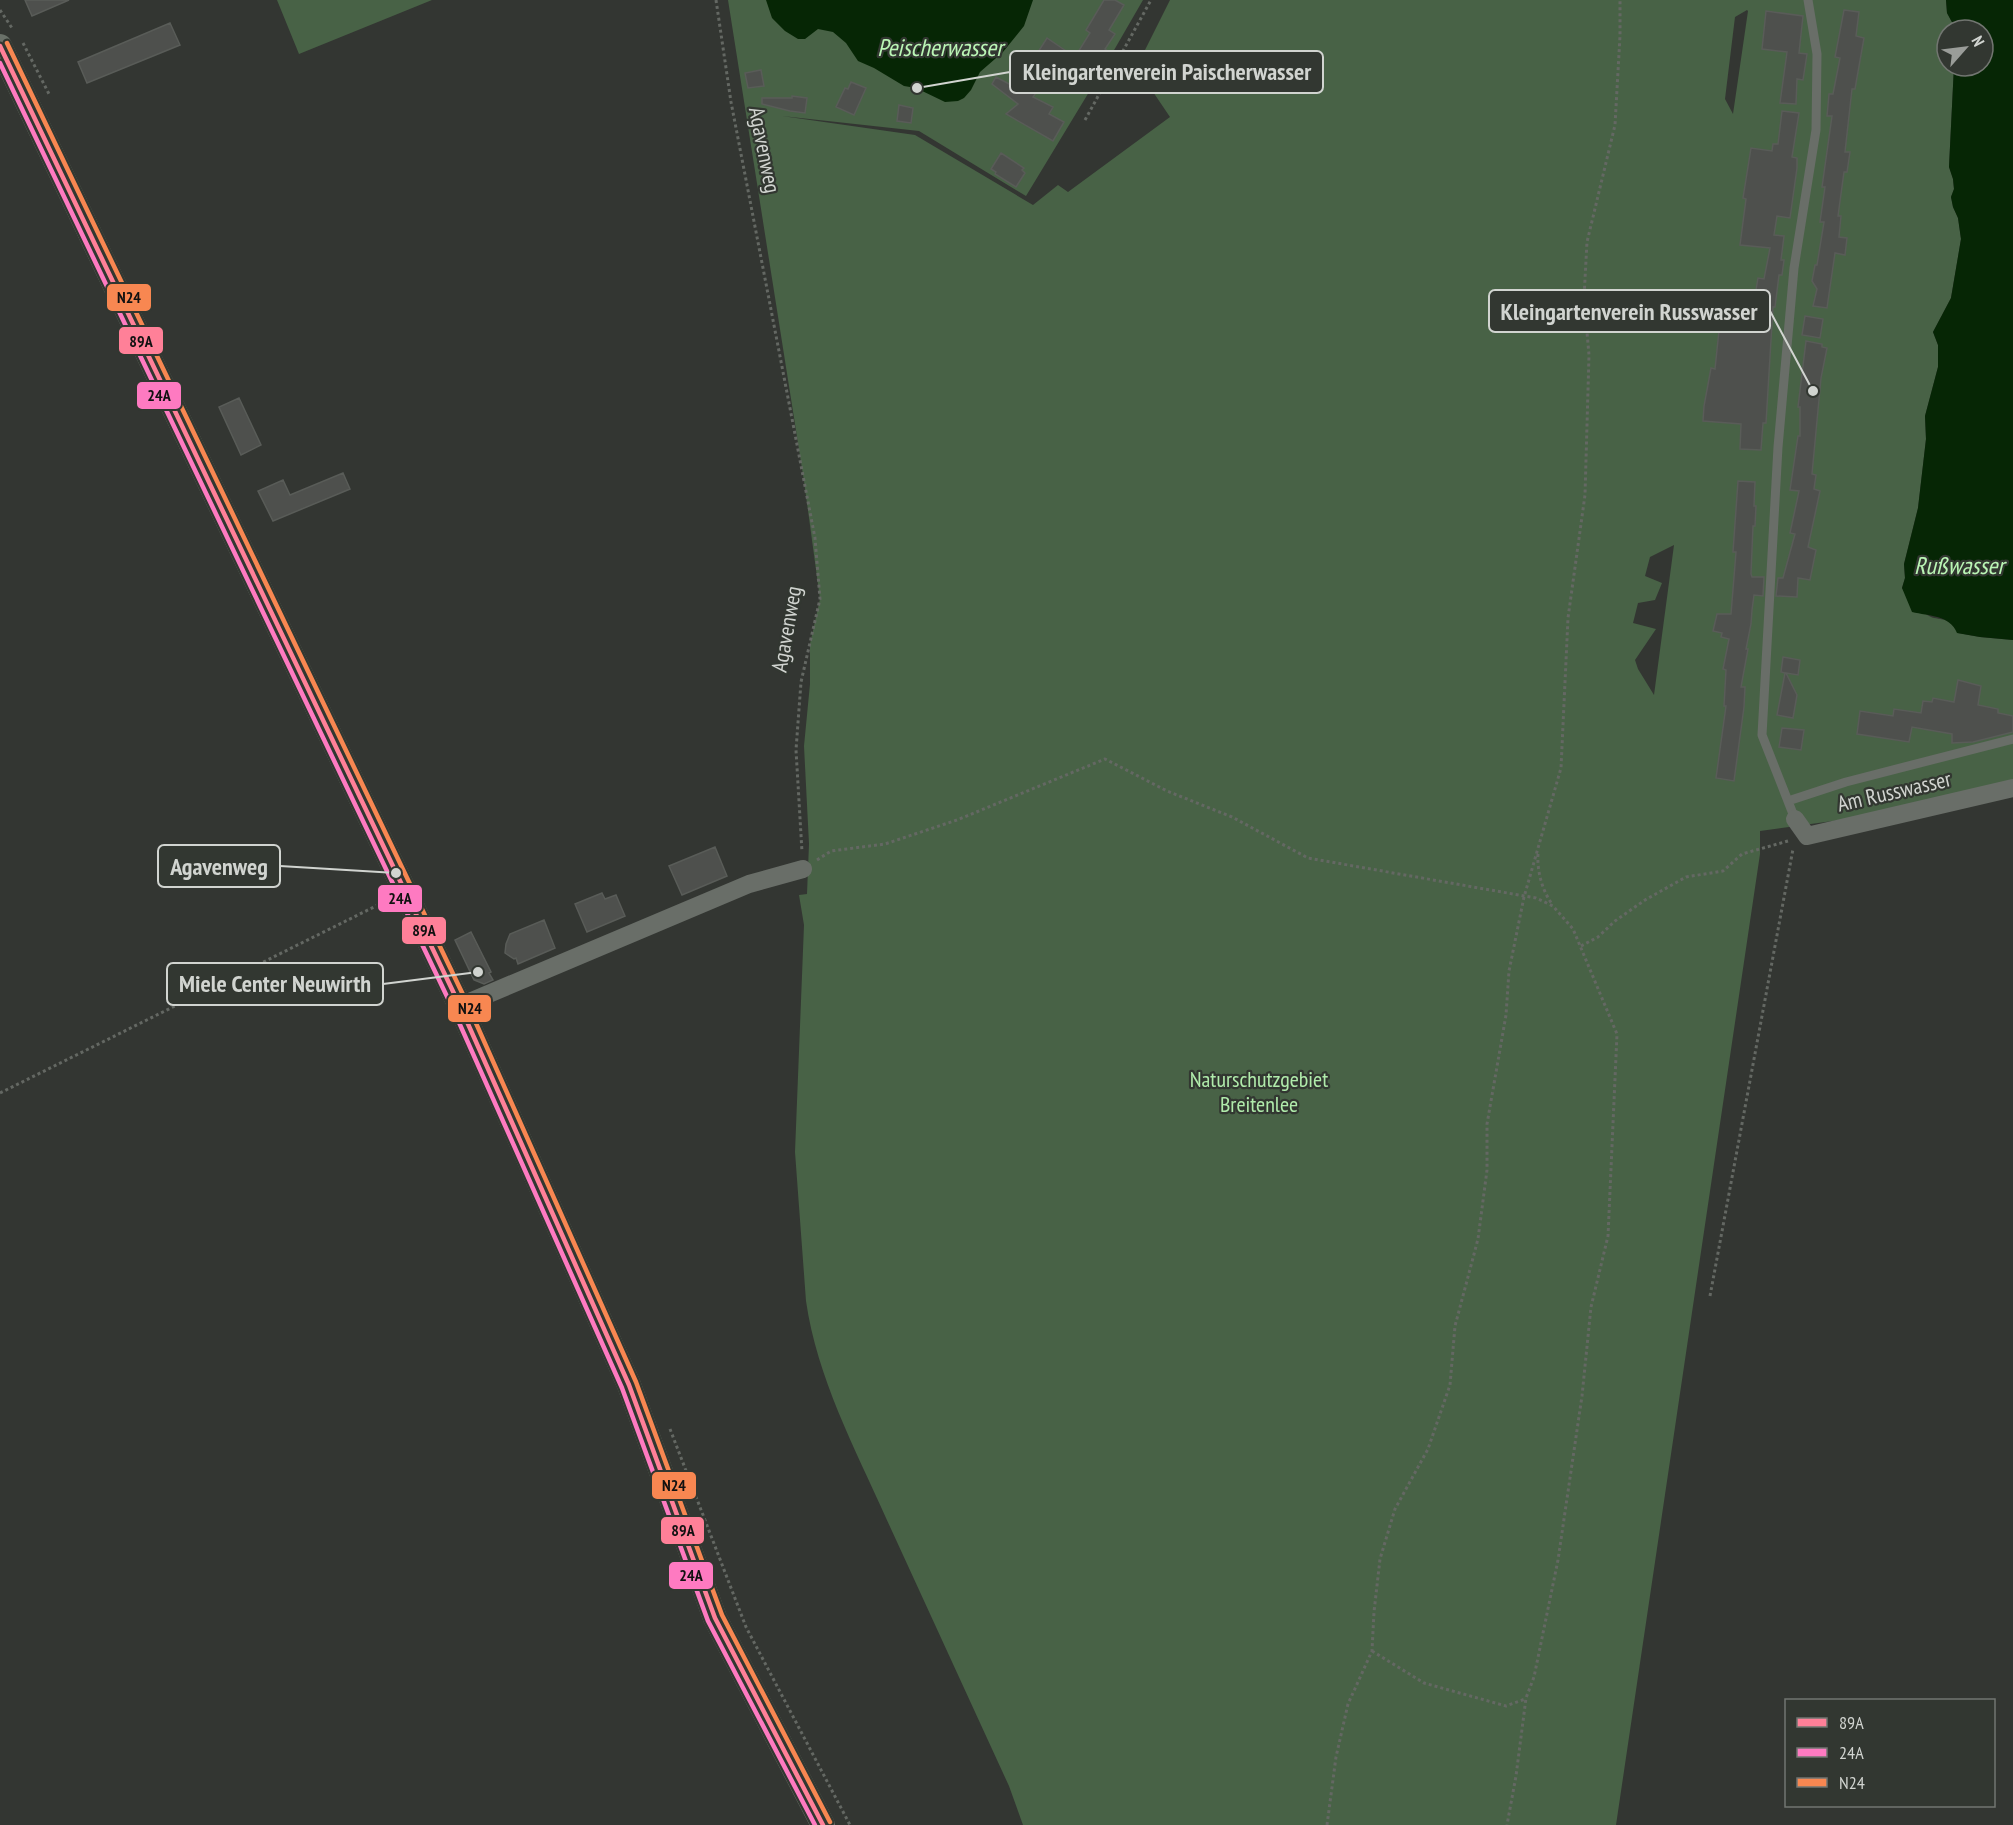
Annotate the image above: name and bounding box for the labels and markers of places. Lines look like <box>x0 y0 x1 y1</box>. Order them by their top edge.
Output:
callout: Kleingartenverein Paischerwasser <box>1010 51 1323 93</box>
callout: Kleingartenverein Russwasser <box>1489 290 1770 332</box>
callout: Agavenweg <box>158 845 280 887</box>
callout: Miele Center Neuwirth <box>167 963 383 1005</box>

